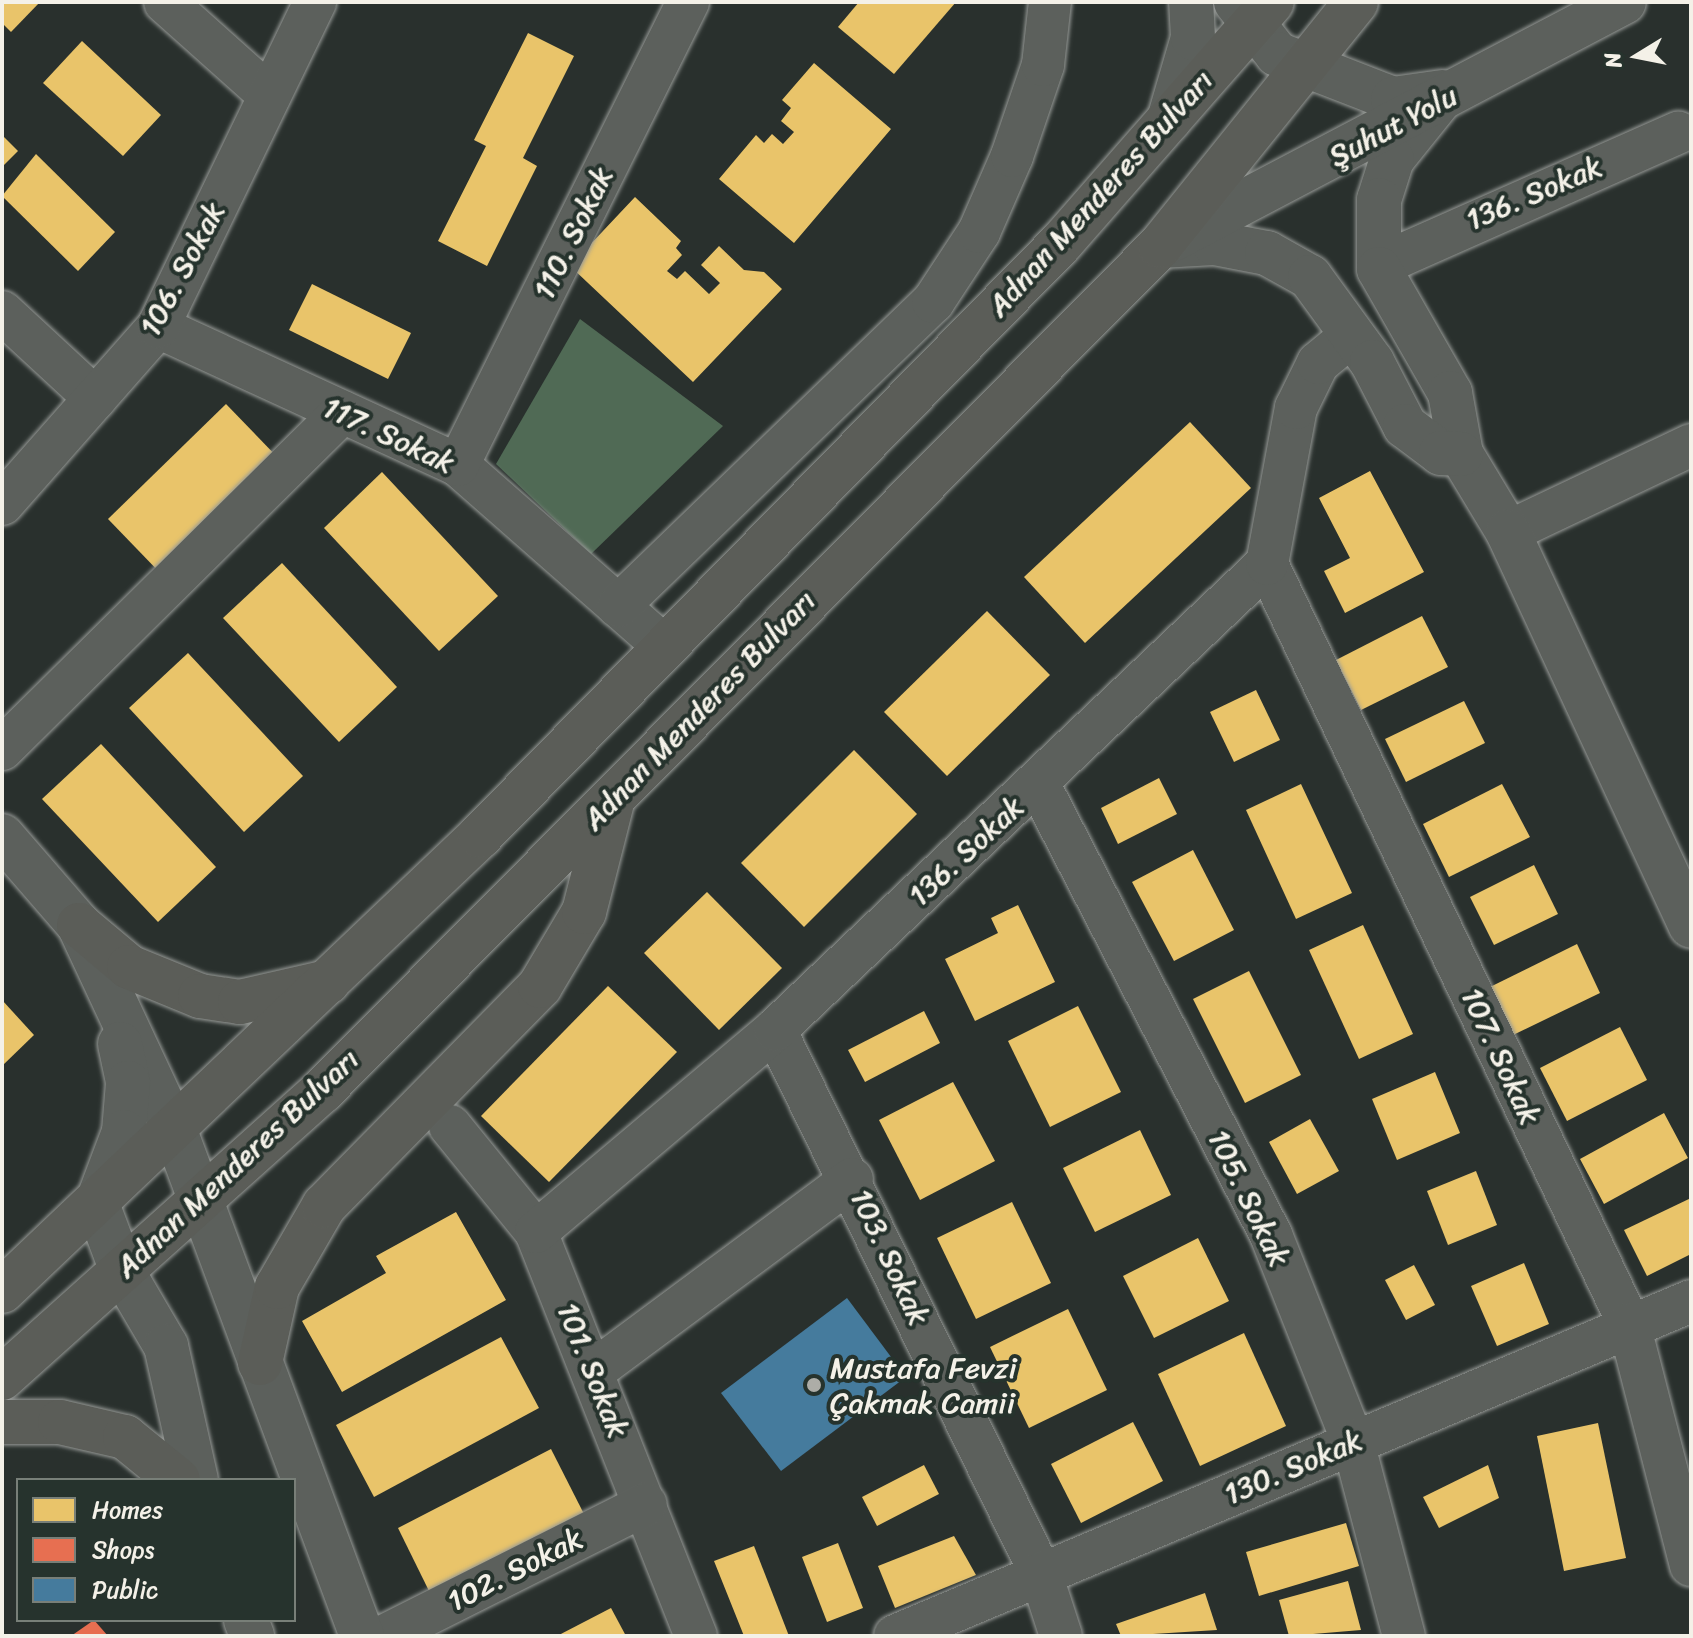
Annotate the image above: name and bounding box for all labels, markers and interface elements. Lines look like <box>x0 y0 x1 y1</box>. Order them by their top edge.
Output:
north arrow <box>1597 16 1677 96</box>
text: N <box>1592 49 1633 71</box>
street label: Adnan Menderes Bulvarı <box>980 62 1220 324</box>
street label: Şuhut Yolu <box>1322 77 1464 175</box>
street label: 136. Sokak <box>1461 148 1607 238</box>
street label: 110. Sokak <box>526 161 620 305</box>
street label: 106. Sokak <box>132 196 232 342</box>
street label: 117. Sokak <box>318 389 460 481</box>
street label: Adnan Menderes Bulvarı <box>575 583 823 837</box>
street label: 136. Sokak <box>901 789 1031 913</box>
street label: 107. Sokak <box>1454 982 1548 1130</box>
street label: Adnan Menderes Bulvarı <box>108 1041 366 1285</box>
street label: 105. Sokak <box>1200 1124 1298 1272</box>
street label: 103. Sokak <box>843 1183 937 1331</box>
street label: 101. Sokak <box>550 1297 636 1443</box>
place label: Mustafa Fevzi Çakmak Camii <box>830 1350 1017 1420</box>
marker: Mustafa Fevzi Çakmak Camii <box>805 1376 823 1394</box>
street label: 130. Sokak <box>1219 1422 1367 1512</box>
legend <box>16 1478 296 1622</box>
text: Homes <box>92 1489 163 1531</box>
street label: 102. Sokak <box>441 1521 589 1619</box>
text: Shops <box>92 1529 154 1571</box>
text: Public <box>92 1569 158 1611</box>

